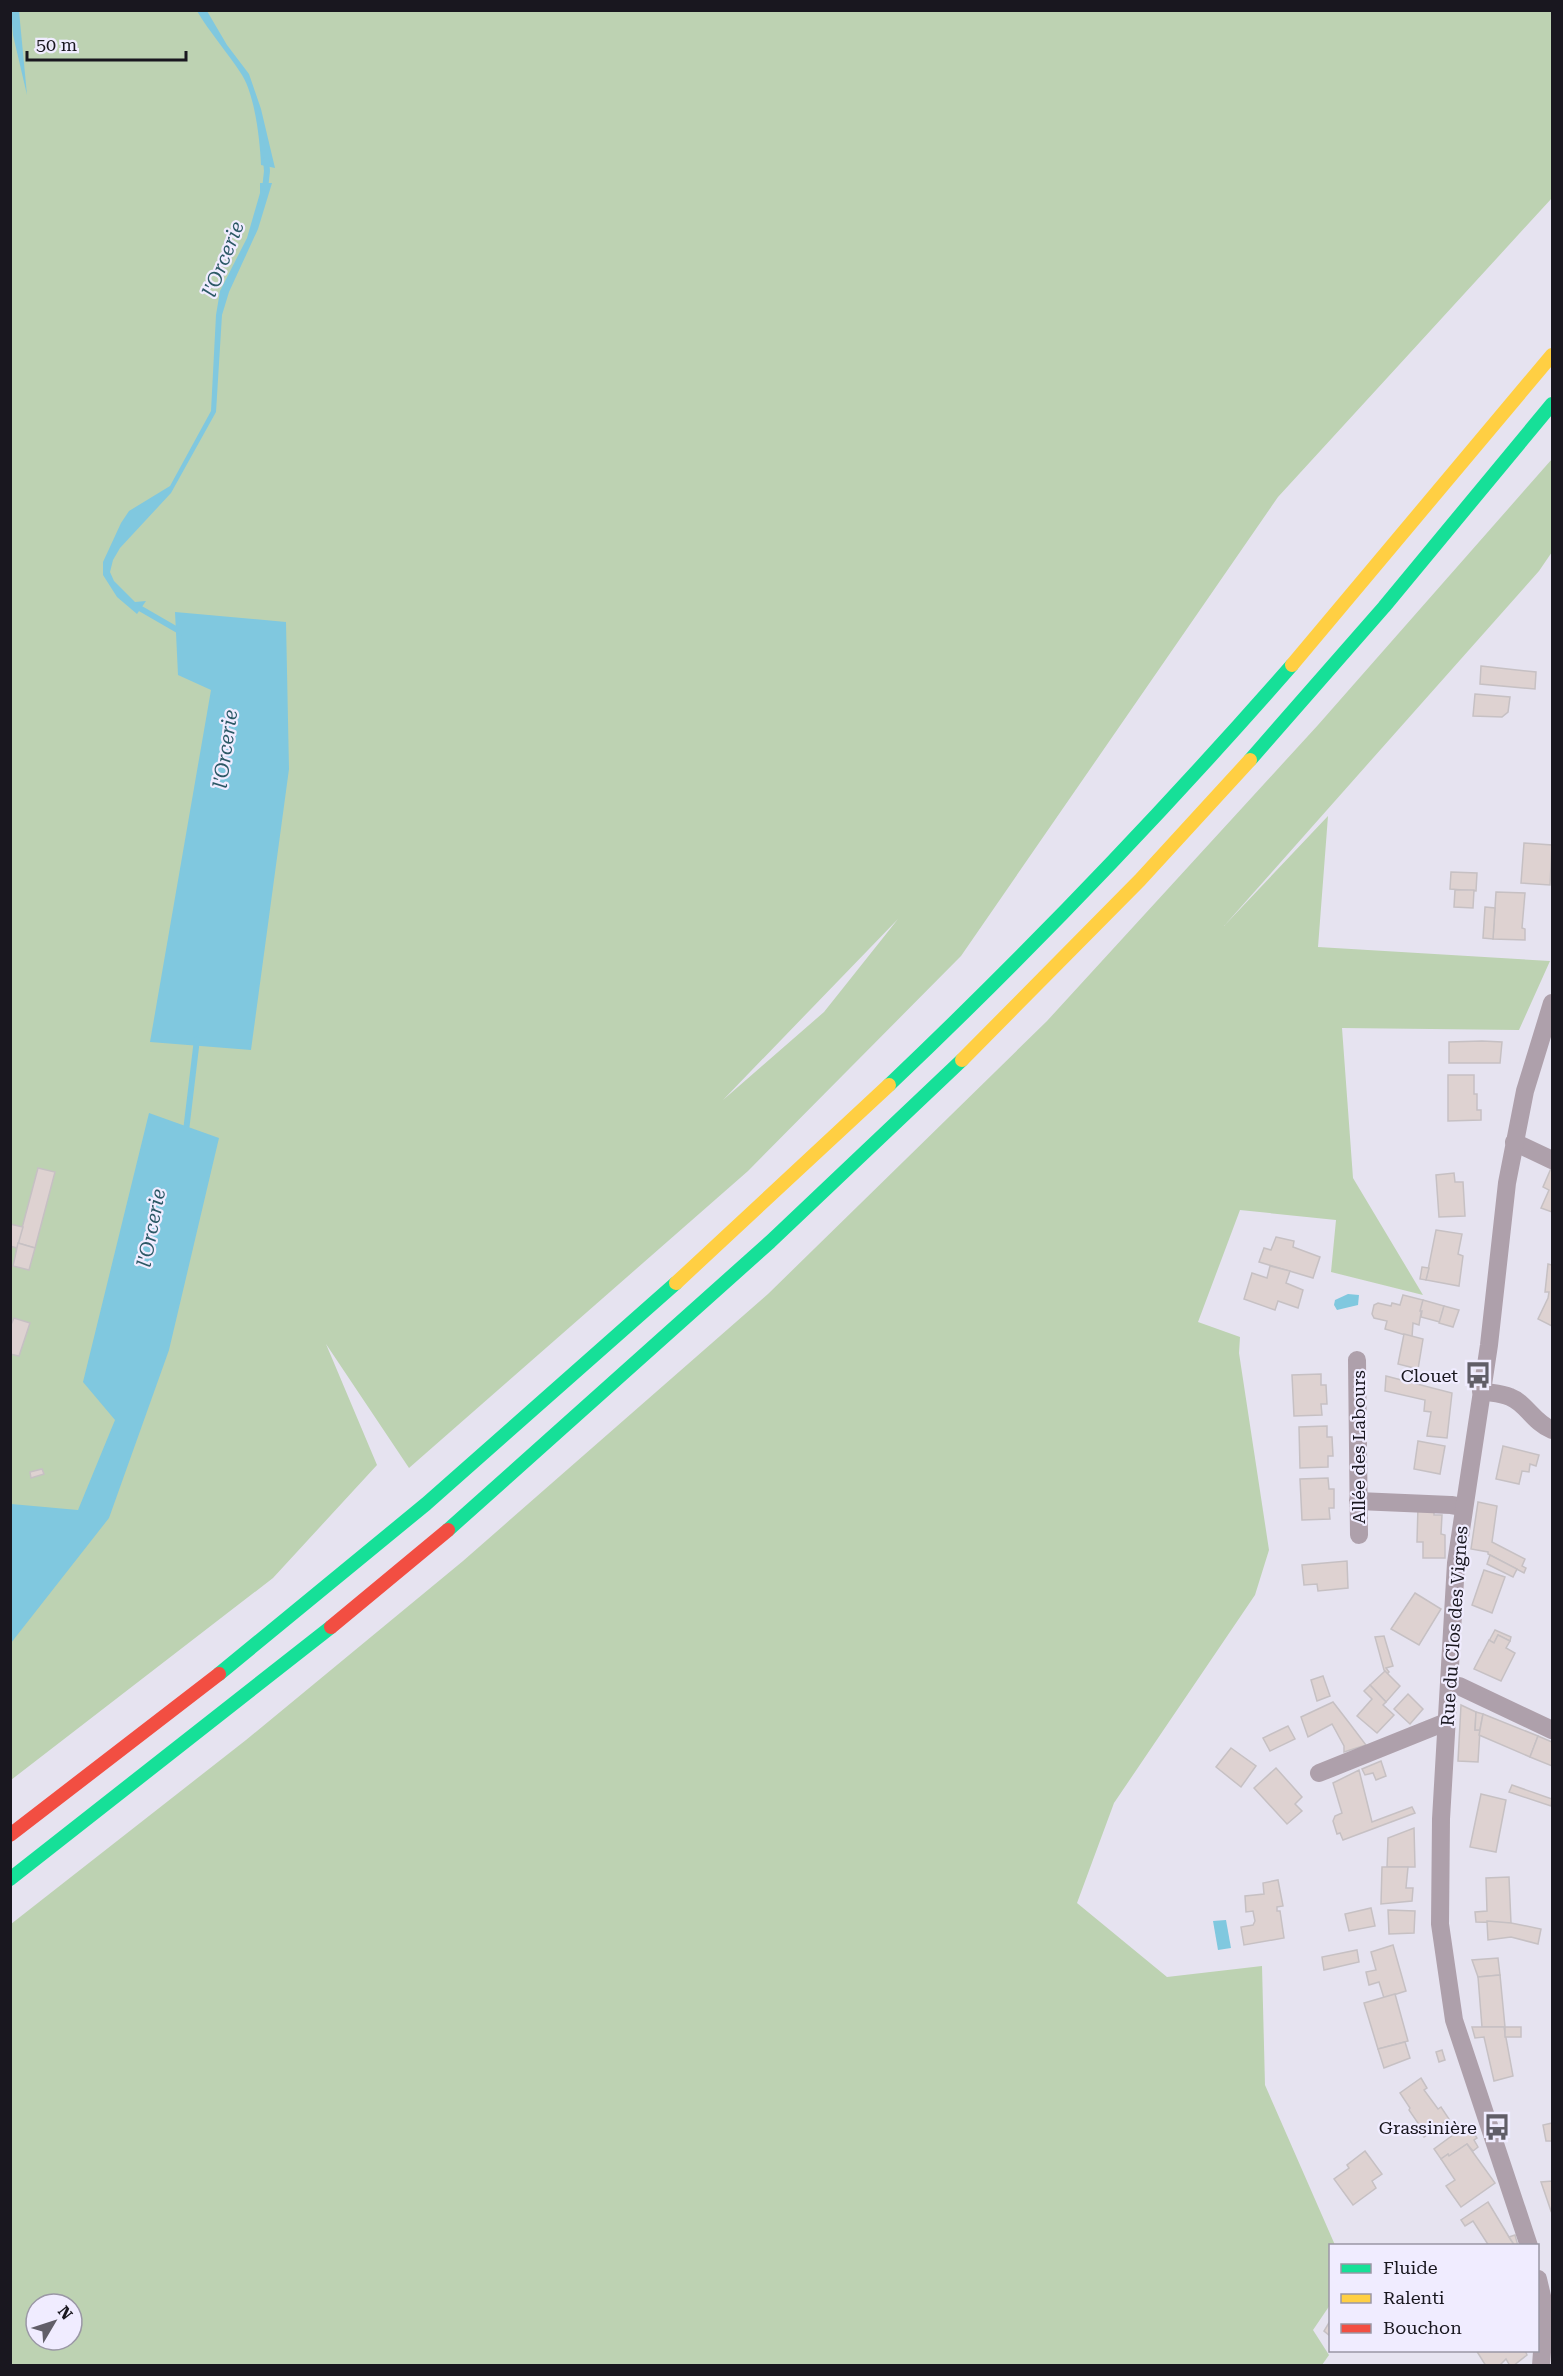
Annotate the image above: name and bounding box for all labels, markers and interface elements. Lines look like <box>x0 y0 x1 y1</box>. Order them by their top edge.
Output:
scale bar <box>27 24 186 62</box>
text: 50 m <box>36 34 77 55</box>
water label: l'Orcerie <box>197 218 249 300</box>
water label: l'Orcerie <box>208 708 242 790</box>
water label: l'Orcerie <box>132 1187 170 1269</box>
bus stop icon: Clouet <box>1463 1360 1493 1390</box>
place label: Clouet <box>1401 1365 1458 1386</box>
street label: Allée des Labours <box>1348 1370 1369 1524</box>
street label: Rue du Clos des Vignes <box>1437 1525 1471 1727</box>
bus stop icon: Grassinière <box>1482 2112 1512 2142</box>
place label: Grassinière <box>1379 2117 1477 2138</box>
legend <box>1329 2244 1539 2352</box>
text: Fluide <box>1383 2257 1438 2278</box>
text: Ralenti <box>1383 2287 1445 2308</box>
north arrow <box>24 2292 84 2352</box>
text: N <box>54 2302 77 2324</box>
text: Bouchon <box>1383 2317 1462 2338</box>

